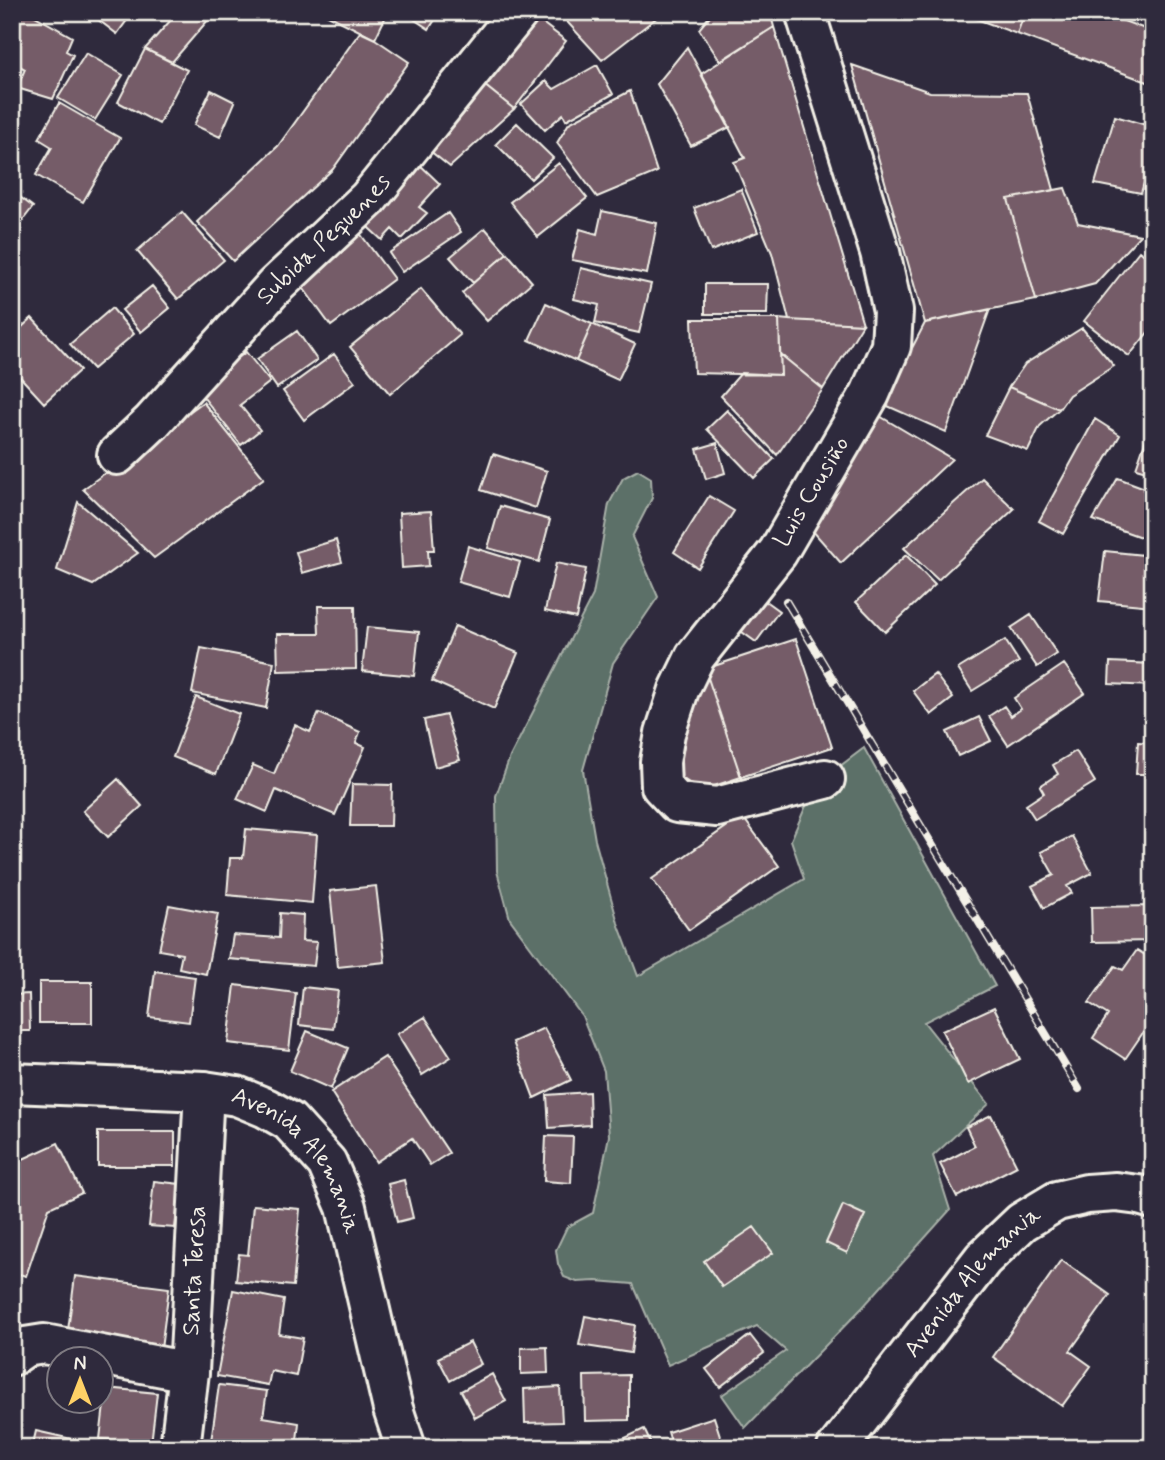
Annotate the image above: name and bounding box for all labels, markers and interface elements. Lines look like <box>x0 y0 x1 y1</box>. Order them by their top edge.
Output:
street label: Subida Pequenes <box>250 167 398 311</box>
street label: Luis Cousiño <box>767 431 857 553</box>
street label: Avenida Alemania <box>227 1080 367 1237</box>
street label: Avenida Alemania <box>897 1199 1047 1364</box>
street label: Santa Teresa <box>175 1205 213 1336</box>
north arrow <box>46 1344 116 1414</box>
text: N <box>74 1352 86 1377</box>

